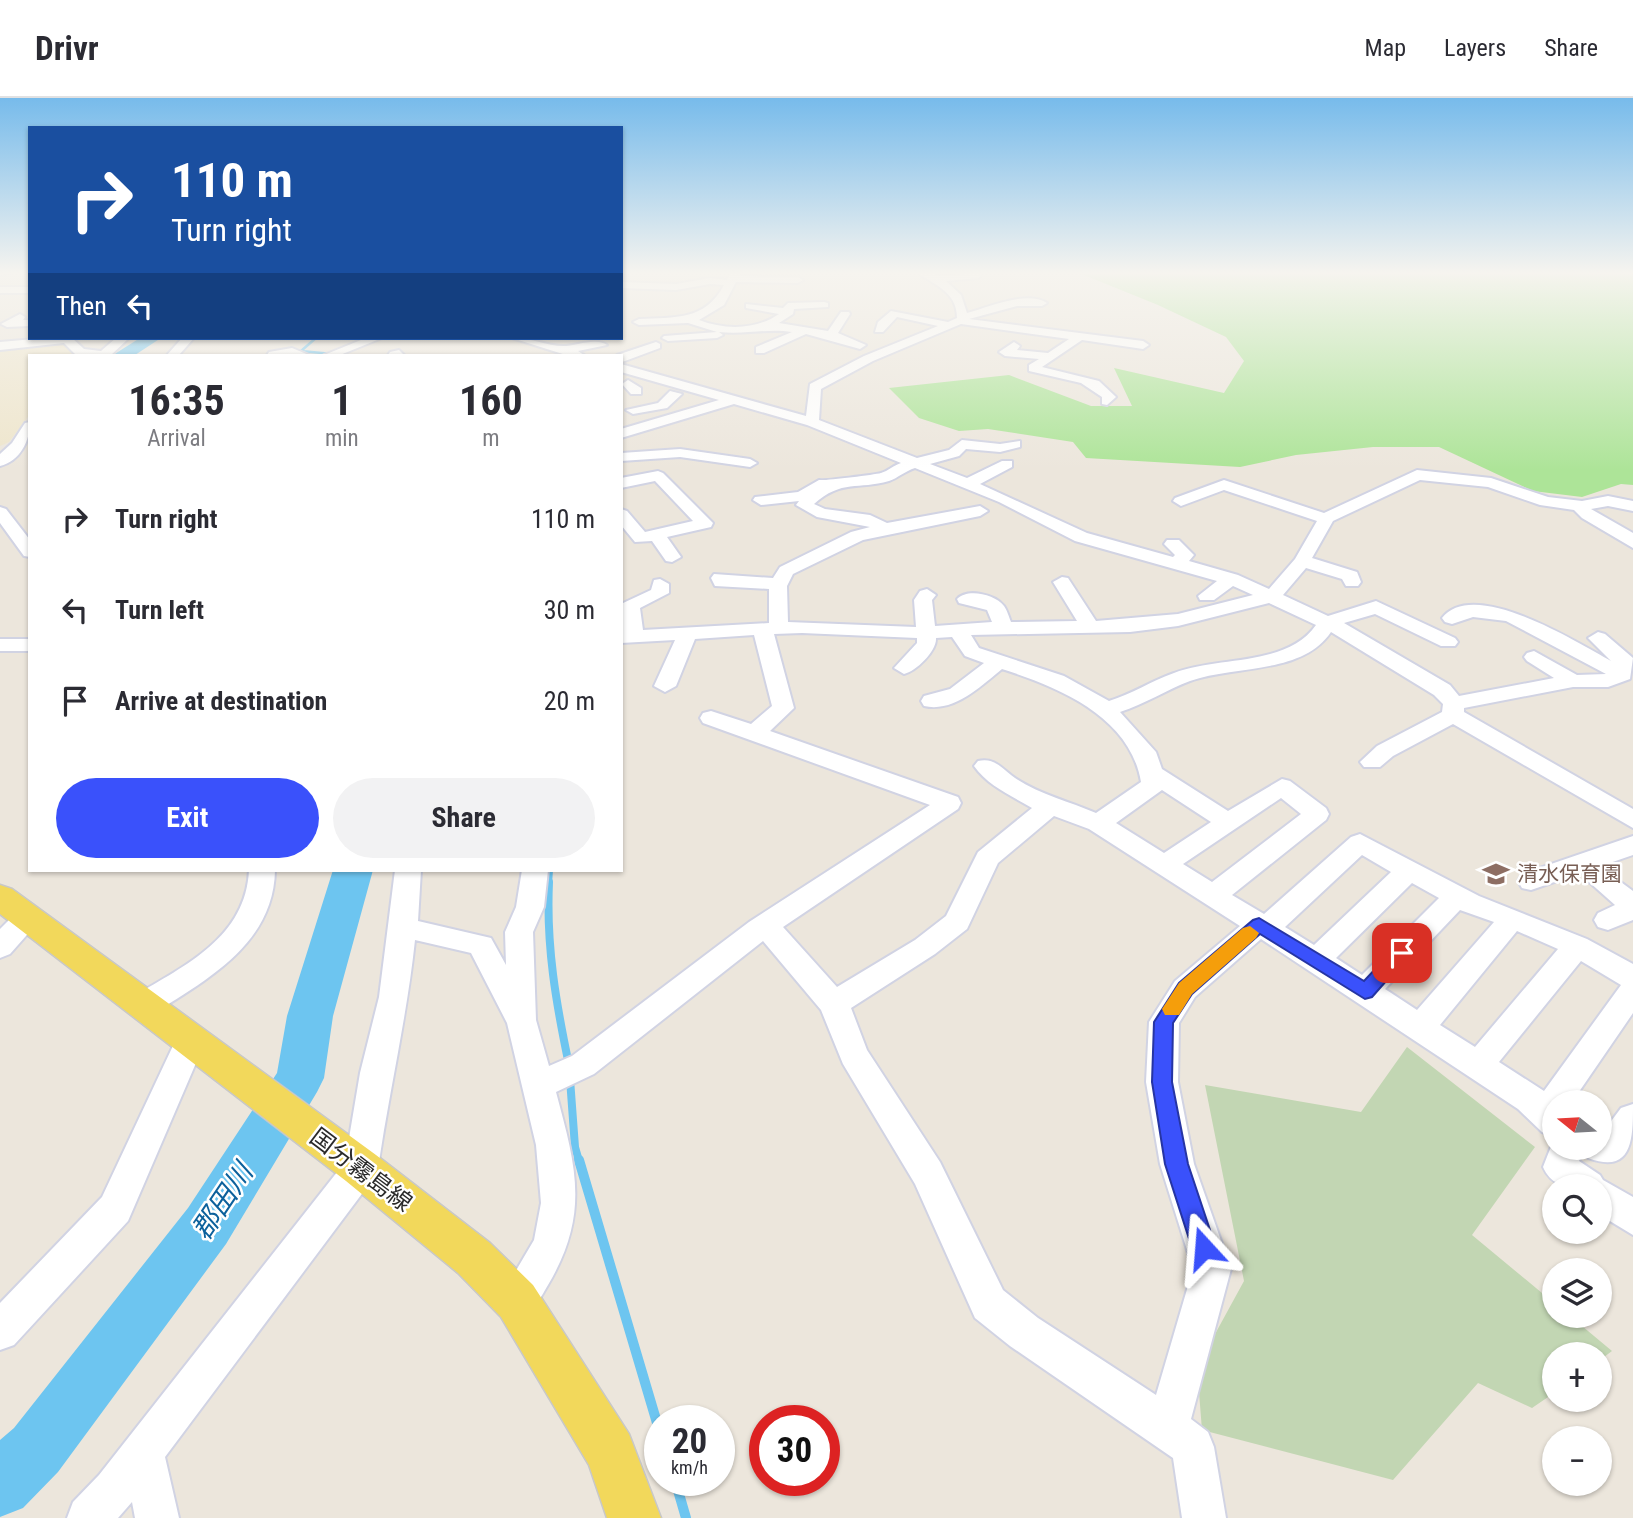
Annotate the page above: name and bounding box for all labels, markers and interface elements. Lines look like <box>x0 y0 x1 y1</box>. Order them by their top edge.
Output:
text: Drivr <box>35 29 99 68</box>
text: Map <box>1365 34 1406 62</box>
text: Layers <box>1444 34 1506 62</box>
text: Share <box>1544 34 1598 62</box>
text: 110 m <box>171 152 293 209</box>
icon: right <box>56 154 147 245</box>
text: Turn right <box>171 211 292 249</box>
icon: left <box>121 287 159 325</box>
text: Then <box>56 291 107 321</box>
text: 16:35 <box>128 376 225 425</box>
text: 1 <box>331 376 352 425</box>
text: 160 <box>459 376 523 425</box>
text: Arrival <box>147 425 206 452</box>
text: min <box>325 425 359 452</box>
text: m <box>482 425 499 452</box>
icon: right <box>56 500 94 538</box>
text: Turn right <box>115 504 217 534</box>
text: 110 m <box>531 504 595 534</box>
icon: left <box>56 591 94 629</box>
text: Turn left <box>115 595 204 625</box>
text: 30 m <box>544 595 595 625</box>
icon: arrive <box>56 682 94 720</box>
text: Arrive at destination <box>115 686 327 716</box>
text: 20 m <box>544 686 595 716</box>
button: Exit <box>56 778 319 858</box>
button: Share <box>333 778 595 858</box>
school or university icon: 清水保育園 <box>1481 859 1511 889</box>
place label: 清水保育園 <box>1517 862 1622 886</box>
pin <box>1372 923 1432 983</box>
icon: arrive <box>1383 934 1421 972</box>
north arrow <box>1542 1090 1612 1160</box>
map controls <box>1542 1090 1612 1496</box>
street label: 国分霧島線 <box>305 1123 417 1217</box>
water label: 郡田川 <box>185 1155 261 1245</box>
button: search <box>1542 1174 1612 1244</box>
position arrow <box>1167 1211 1241 1285</box>
button: layers <box>1542 1258 1612 1328</box>
button: + <box>1542 1342 1612 1412</box>
speed limit sign: 30 <box>749 1405 840 1496</box>
text: 20 <box>672 1421 707 1462</box>
button: − <box>1542 1426 1612 1496</box>
text: km/h <box>671 1457 708 1478</box>

